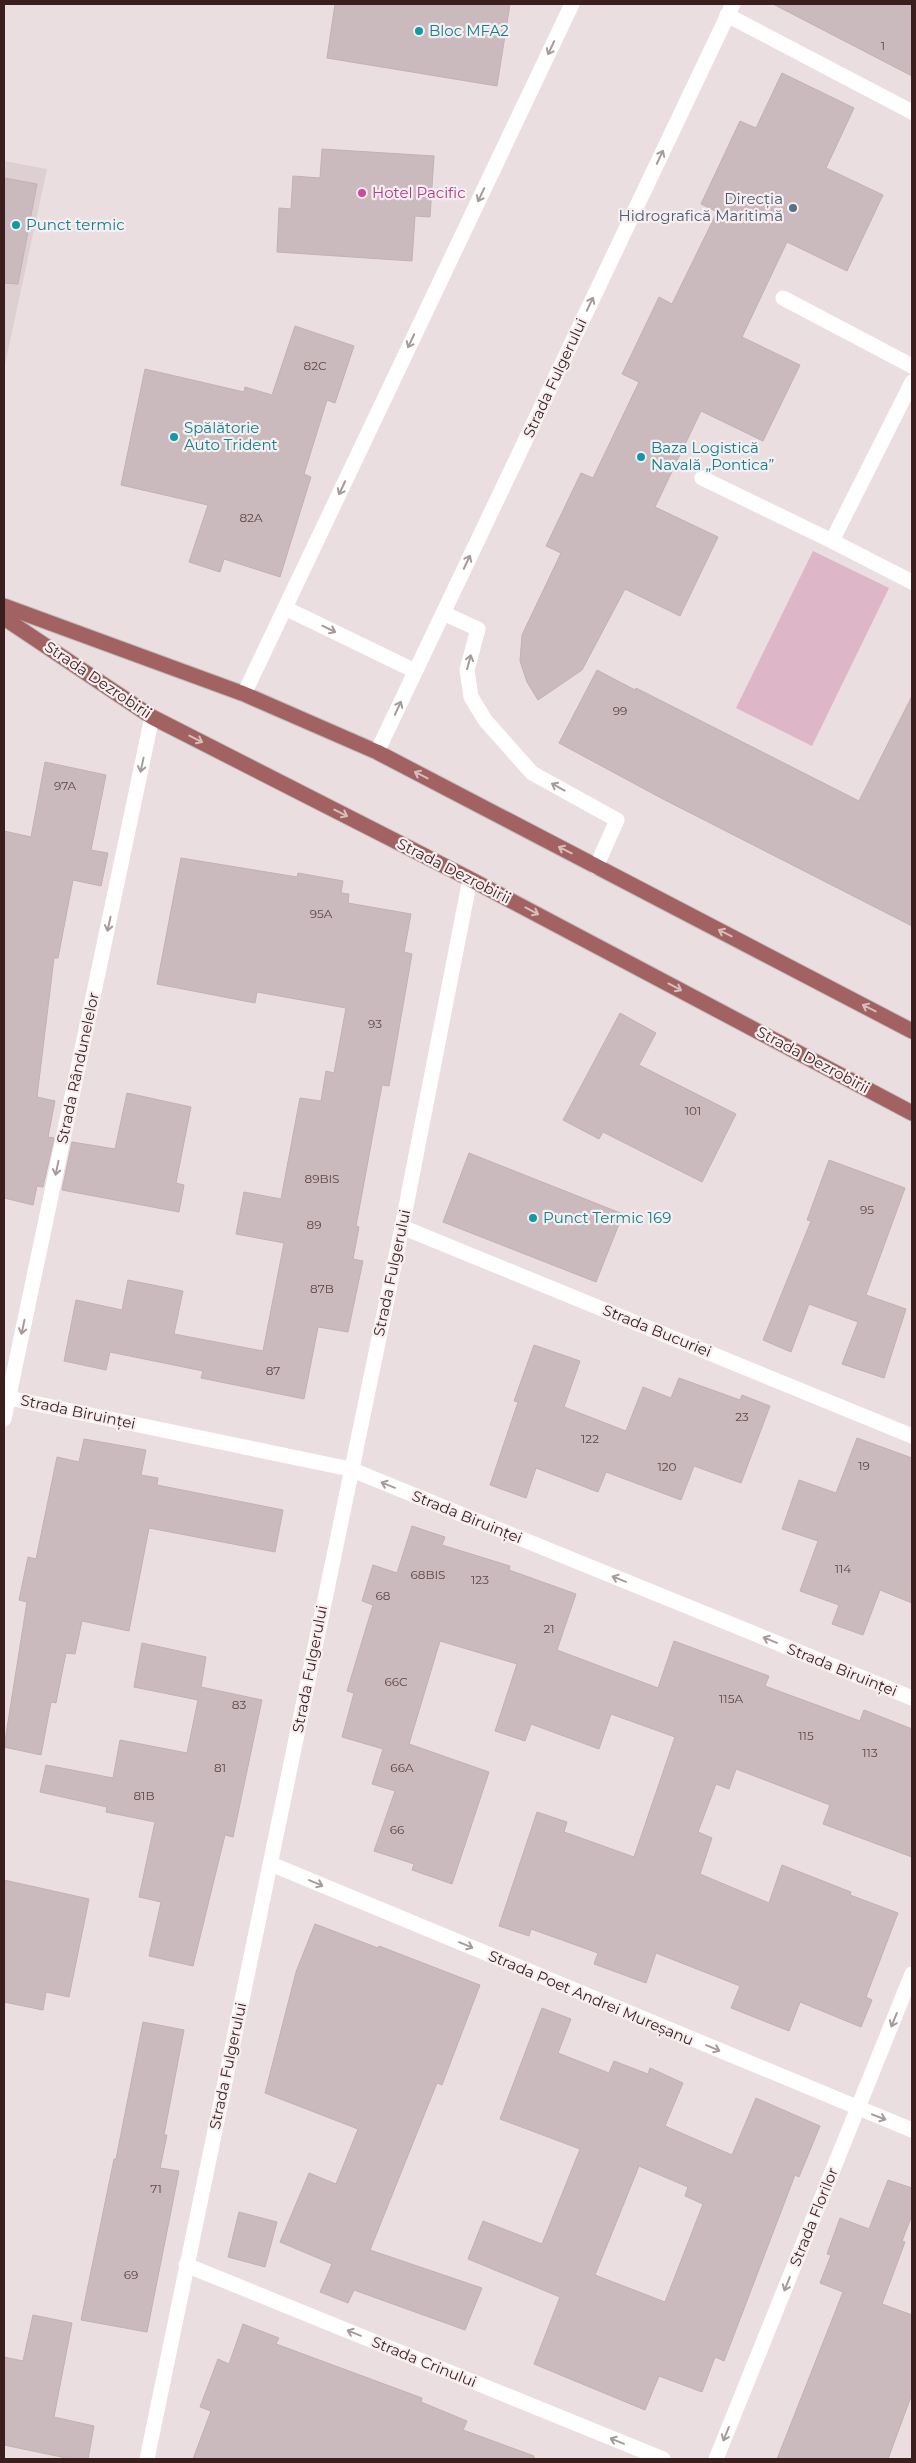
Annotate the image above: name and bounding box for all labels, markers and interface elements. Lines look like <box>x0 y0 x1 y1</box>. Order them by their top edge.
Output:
place label: Bloc MFA2 <box>429 21 509 40</box>
marker: Bloc MFA2 <box>413 25 425 37</box>
house number: 1 <box>881 38 885 53</box>
one-way arrow <box>546 40 555 55</box>
one-way arrow <box>655 150 665 165</box>
place label: Hotel Pacific <box>372 183 466 202</box>
marker: Hotel Pacific <box>356 187 368 199</box>
one-way arrow <box>476 187 486 202</box>
place label: Direcția Hidrografică Maritimă <box>619 189 783 225</box>
marker: Direcția Hidrografică Maritimă <box>787 202 799 214</box>
place label: Punct termic <box>26 215 125 234</box>
marker: Punct termic <box>10 219 22 231</box>
one-way arrow <box>586 297 595 312</box>
street label: Strada Fulgerului <box>519 315 591 440</box>
one-way arrow <box>406 333 416 348</box>
house number: 82C <box>304 358 327 373</box>
place label: Spălătorie Auto Trident <box>184 418 278 454</box>
marker: Spălătorie Auto Trident <box>168 431 180 443</box>
place label: Baza Logistică Navală „Pontica” <box>651 438 774 474</box>
marker: Baza Logistică Navală „Pontica” <box>635 451 647 463</box>
one-way arrow <box>336 480 346 495</box>
house number: 82A <box>239 510 263 525</box>
one-way arrow <box>463 554 473 569</box>
one-way arrow <box>321 625 336 634</box>
street label: Strada Dezrobirii <box>41 637 155 722</box>
one-way arrow <box>465 655 474 671</box>
one-way arrow <box>393 701 403 716</box>
house number: 99 <box>613 703 627 718</box>
one-way arrow <box>188 735 203 744</box>
one-way arrow <box>137 756 147 772</box>
one-way arrow <box>414 770 429 779</box>
house number: 97A <box>54 778 76 793</box>
one-way arrow <box>551 782 566 791</box>
one-way arrow <box>333 808 348 818</box>
street label: Strada Dezrobirii <box>394 834 514 907</box>
one-way arrow <box>558 845 573 854</box>
house number: 95A <box>310 906 333 921</box>
one-way arrow <box>524 907 539 916</box>
one-way arrow <box>104 915 113 931</box>
one-way arrow <box>718 928 733 938</box>
one-way arrow <box>668 982 683 992</box>
street label: Strada Rândunelelor <box>52 990 103 1145</box>
one-way arrow <box>862 1003 877 1013</box>
house number: 93 <box>368 1016 382 1031</box>
street label: Strada Dezrobirii <box>754 1022 873 1097</box>
house number: 101 <box>685 1103 701 1118</box>
one-way arrow <box>52 1160 61 1176</box>
house number: 89BIS <box>304 1171 340 1186</box>
house number: 95 <box>860 1202 874 1217</box>
street label: Strada Fulgerului <box>369 1208 414 1338</box>
place label: Punct Termic 169 <box>543 1208 671 1227</box>
marker: Punct Termic 169 <box>527 1212 539 1224</box>
house number: 89 <box>307 1217 321 1232</box>
house number: 87B <box>310 1281 334 1296</box>
street label: Strada Bucuriei <box>600 1300 714 1361</box>
one-way arrow <box>18 1319 27 1335</box>
house number: 87 <box>266 1363 280 1378</box>
street label: Strada Biruinței <box>19 1390 137 1434</box>
house number: 23 <box>735 1409 749 1424</box>
house number: 122 <box>581 1431 599 1446</box>
house number: 19 <box>858 1458 870 1473</box>
house number: 120 <box>657 1459 677 1474</box>
one-way arrow <box>381 1479 396 1489</box>
street label: Strada Biruinței <box>409 1486 525 1548</box>
house number: 114 <box>835 1561 851 1576</box>
house number: 68BIS <box>410 1567 446 1582</box>
house number: 123 <box>471 1572 489 1587</box>
one-way arrow <box>612 1574 627 1583</box>
house number: 68 <box>376 1588 391 1603</box>
street label: Strada Fulgerului <box>288 1604 331 1734</box>
house number: 21 <box>543 1621 555 1636</box>
one-way arrow <box>763 1635 778 1645</box>
street label: Strada Biruinței <box>784 1639 900 1701</box>
house number: 66C <box>384 1674 408 1689</box>
house number: 115A <box>719 1691 743 1706</box>
house number: 83 <box>232 1697 246 1712</box>
house number: 115 <box>798 1728 814 1743</box>
house number: 113 <box>862 1745 878 1760</box>
house number: 81 <box>214 1760 226 1775</box>
house number: 66A <box>390 1760 414 1775</box>
house number: 81B <box>133 1788 155 1803</box>
house number: 66 <box>390 1822 404 1837</box>
one-way arrow <box>307 1879 323 1888</box>
one-way arrow <box>458 1942 473 1951</box>
street label: Strada Poet Andrei Mureșanu <box>485 1946 697 2050</box>
street label: Strada Fulgerului <box>205 2001 250 2131</box>
one-way arrow <box>888 2012 897 2027</box>
one-way arrow <box>705 2045 720 2054</box>
one-way arrow <box>871 2113 886 2122</box>
street label: Strada Florilor <box>785 2165 842 2269</box>
house number: 71 <box>150 2181 162 2196</box>
house number: 69 <box>124 2267 138 2282</box>
one-way arrow <box>781 2276 790 2291</box>
one-way arrow <box>346 2328 361 2337</box>
street label: Strada Crinului <box>369 2332 479 2391</box>
one-way arrow <box>720 2426 730 2441</box>
one-way arrow <box>610 2436 626 2445</box>

